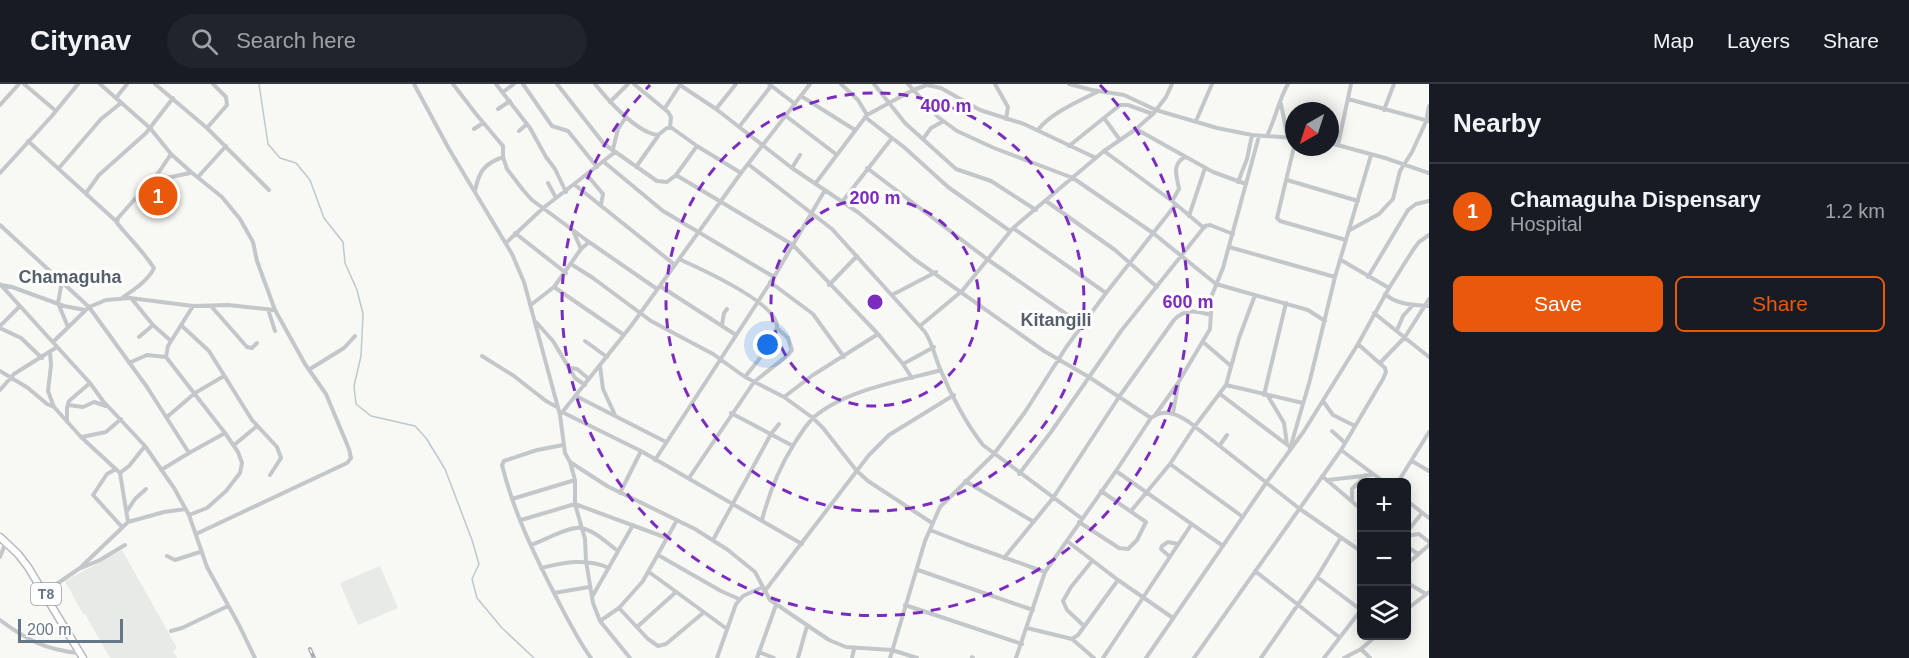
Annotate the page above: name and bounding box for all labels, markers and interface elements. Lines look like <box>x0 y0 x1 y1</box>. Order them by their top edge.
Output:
search box <box>167 14 587 68</box>
text: Citynav <box>30 25 131 56</box>
icon: search <box>188 25 221 58</box>
text: Search here <box>236 28 356 53</box>
text: Map <box>1653 29 1694 52</box>
text: Layers <box>1727 29 1790 52</box>
text: Share <box>1823 29 1879 52</box>
text: 400 m <box>920 96 972 116</box>
north arrow <box>1285 102 1339 156</box>
text: Nearby <box>1453 108 1541 138</box>
pin: 1 <box>138 174 178 218</box>
text: Chamaguha Dispensary <box>1510 187 1761 212</box>
text: 200 m <box>849 188 901 208</box>
text: 1 <box>1467 200 1478 222</box>
text: 1.2 km <box>1825 200 1885 222</box>
text: Hospital <box>1510 213 1582 235</box>
district label: Chamaguha <box>18 267 122 287</box>
button: Save <box>1453 276 1663 332</box>
button: Share <box>1675 276 1885 332</box>
centre of rings <box>865 292 885 312</box>
text: 600 m <box>1162 292 1214 312</box>
district label: Kitangili <box>1021 310 1092 330</box>
your location <box>753 330 782 359</box>
map controls <box>1357 478 1411 640</box>
button: + <box>1357 478 1411 532</box>
button: − <box>1357 532 1411 586</box>
road number: T8 <box>31 583 61 605</box>
button: layers <box>1357 586 1411 640</box>
scale bar <box>18 616 123 644</box>
text: 200 m <box>27 621 71 638</box>

